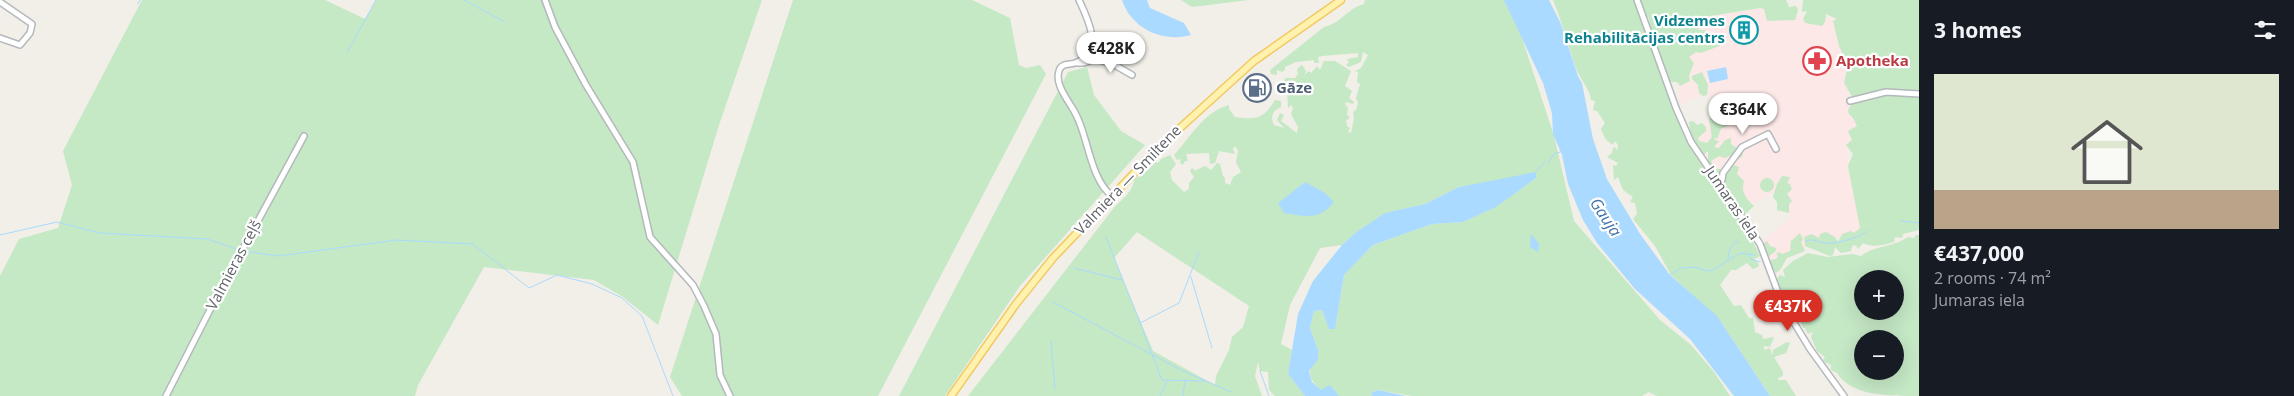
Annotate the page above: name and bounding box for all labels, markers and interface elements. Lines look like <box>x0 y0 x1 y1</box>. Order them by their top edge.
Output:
place label: Vidzemes Rehabilitācijas centrs <box>1564 10 1725 47</box>
building icon: Vidzemes Rehabilitācijas centrs <box>1729 15 1759 45</box>
text: 3 homes <box>1934 16 2022 44</box>
icon: filters <box>2251 16 2279 44</box>
pin: €428K <box>1076 32 1146 74</box>
text: €428K <box>1087 37 1135 59</box>
pharmacy icon: Apotheka <box>1802 46 1832 76</box>
place label: Apotheka <box>1836 50 1909 70</box>
fuel station icon: Gāze <box>1242 73 1272 103</box>
place label: Gāze <box>1276 77 1312 97</box>
pin: €364K <box>1708 92 1778 135</box>
text: €364K <box>1719 98 1767 120</box>
icon: home <box>2062 107 2152 197</box>
street label: Valmiera — Smiltene <box>1070 120 1185 239</box>
street label: Jumaras iela <box>1700 160 1765 243</box>
water label: Gauja <box>1585 193 1627 241</box>
street label: Valmieras ceļš <box>201 216 265 313</box>
text: €437,000 <box>1934 239 2024 267</box>
text: 2 rooms · 74 m² <box>1934 267 2051 289</box>
map controls <box>1854 270 1904 380</box>
button: + <box>1854 270 1904 320</box>
text: Jumaras iela <box>1934 289 2025 311</box>
pin: €437K <box>1753 290 1823 332</box>
text: €437K <box>1764 295 1812 317</box>
button: − <box>1854 330 1904 380</box>

